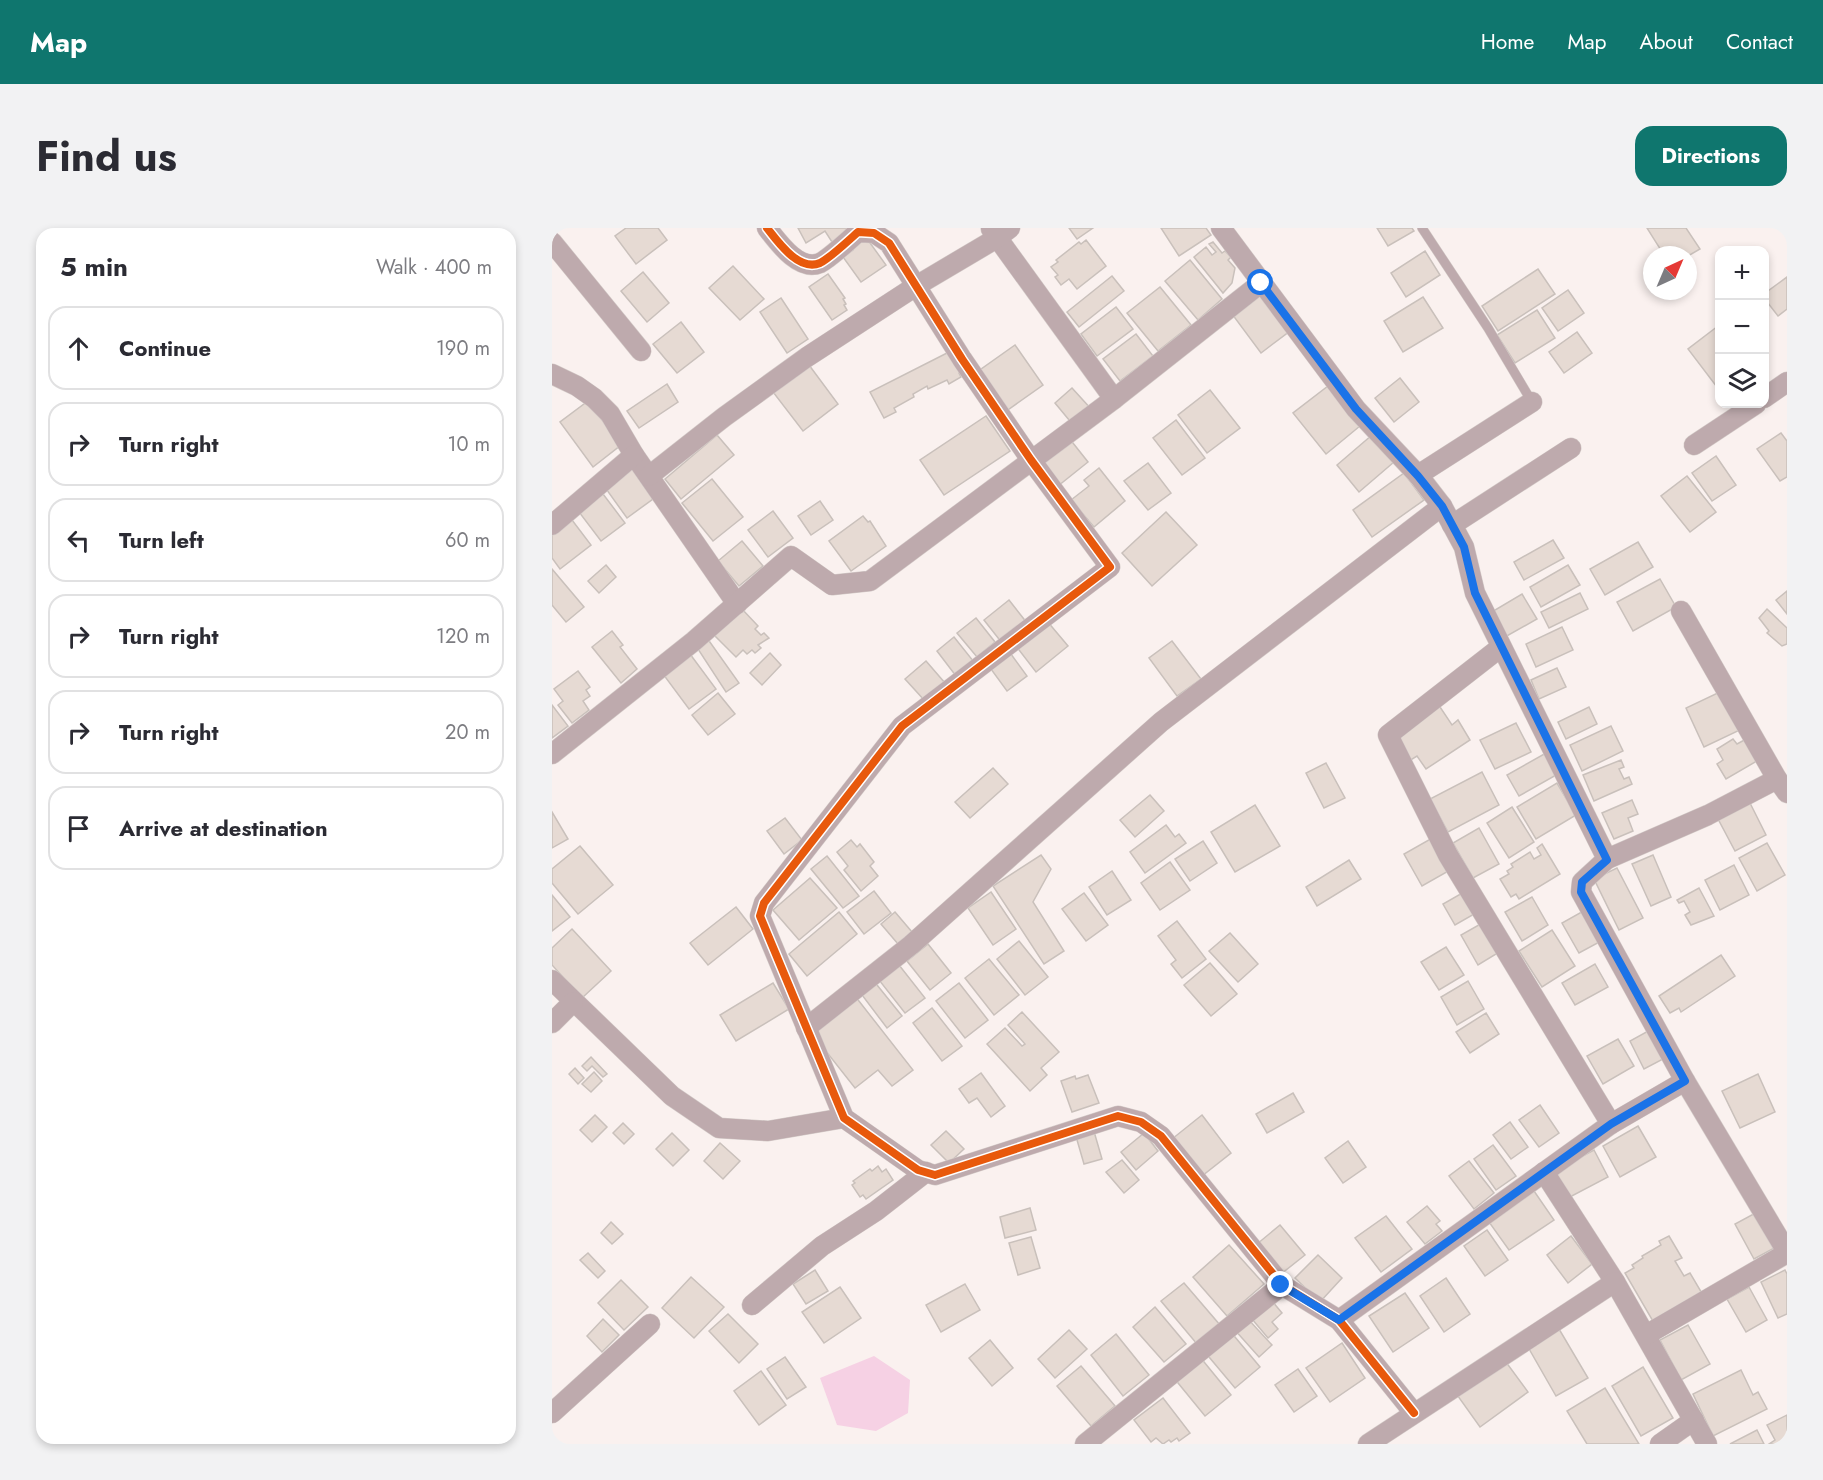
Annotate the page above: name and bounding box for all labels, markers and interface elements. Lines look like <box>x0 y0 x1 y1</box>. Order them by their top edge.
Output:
text: Map <box>30 22 87 63</box>
text: Home <box>1481 27 1534 57</box>
text: Map <box>1567 27 1607 57</box>
text: About <box>1640 27 1693 57</box>
text: Contact <box>1726 27 1793 57</box>
text: Find us <box>36 126 177 187</box>
button: Directions <box>1635 126 1787 186</box>
north arrow <box>1643 246 1697 300</box>
map controls <box>1715 246 1769 408</box>
button: + <box>1715 246 1769 300</box>
text: 5 min <box>60 248 128 286</box>
text: Walk · 400 m <box>376 253 492 282</box>
route start <box>1247 269 1273 295</box>
button: − <box>1715 300 1769 354</box>
icon: ahead <box>62 332 95 365</box>
text: Continue <box>119 332 211 364</box>
text: 190 m <box>436 334 490 363</box>
button: layers <box>1715 354 1769 408</box>
icon: right <box>62 428 95 461</box>
text: Turn right <box>119 428 219 460</box>
text: 10 m <box>447 430 490 459</box>
icon: left <box>62 524 95 557</box>
text: Turn left <box>119 524 204 556</box>
text: 60 m <box>445 526 490 555</box>
icon: right <box>62 620 95 653</box>
text: Turn right <box>119 620 219 652</box>
text: 120 m <box>436 622 490 651</box>
icon: right <box>62 716 95 749</box>
text: Turn right <box>119 716 219 748</box>
text: 20 m <box>445 718 490 747</box>
icon: arrive <box>62 812 95 845</box>
text: Arrive at destination <box>119 812 328 844</box>
route end <box>1267 1271 1293 1297</box>

